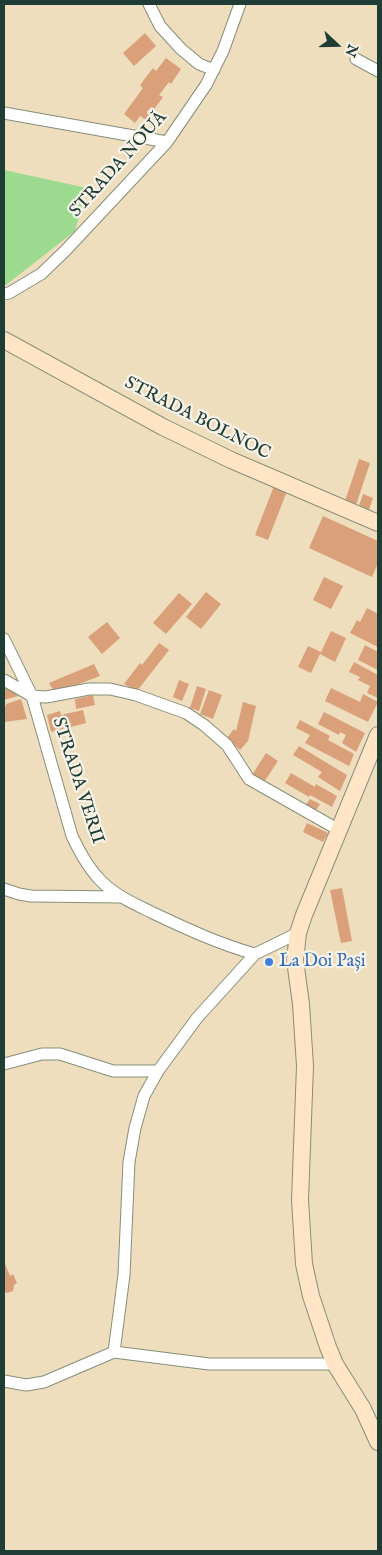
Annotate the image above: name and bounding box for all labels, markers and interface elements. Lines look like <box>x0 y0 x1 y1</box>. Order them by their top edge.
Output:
north arrow <box>312 20 362 70</box>
text: N <box>340 41 362 59</box>
street label: STRADA NOUĂ <box>66 108 172 222</box>
street label: STRADA BOLNOC <box>121 373 273 465</box>
street label: STRADA VERII <box>46 715 108 847</box>
place label: La Doi Pași <box>279 951 366 973</box>
marker: La Doi Pași <box>263 956 275 968</box>

